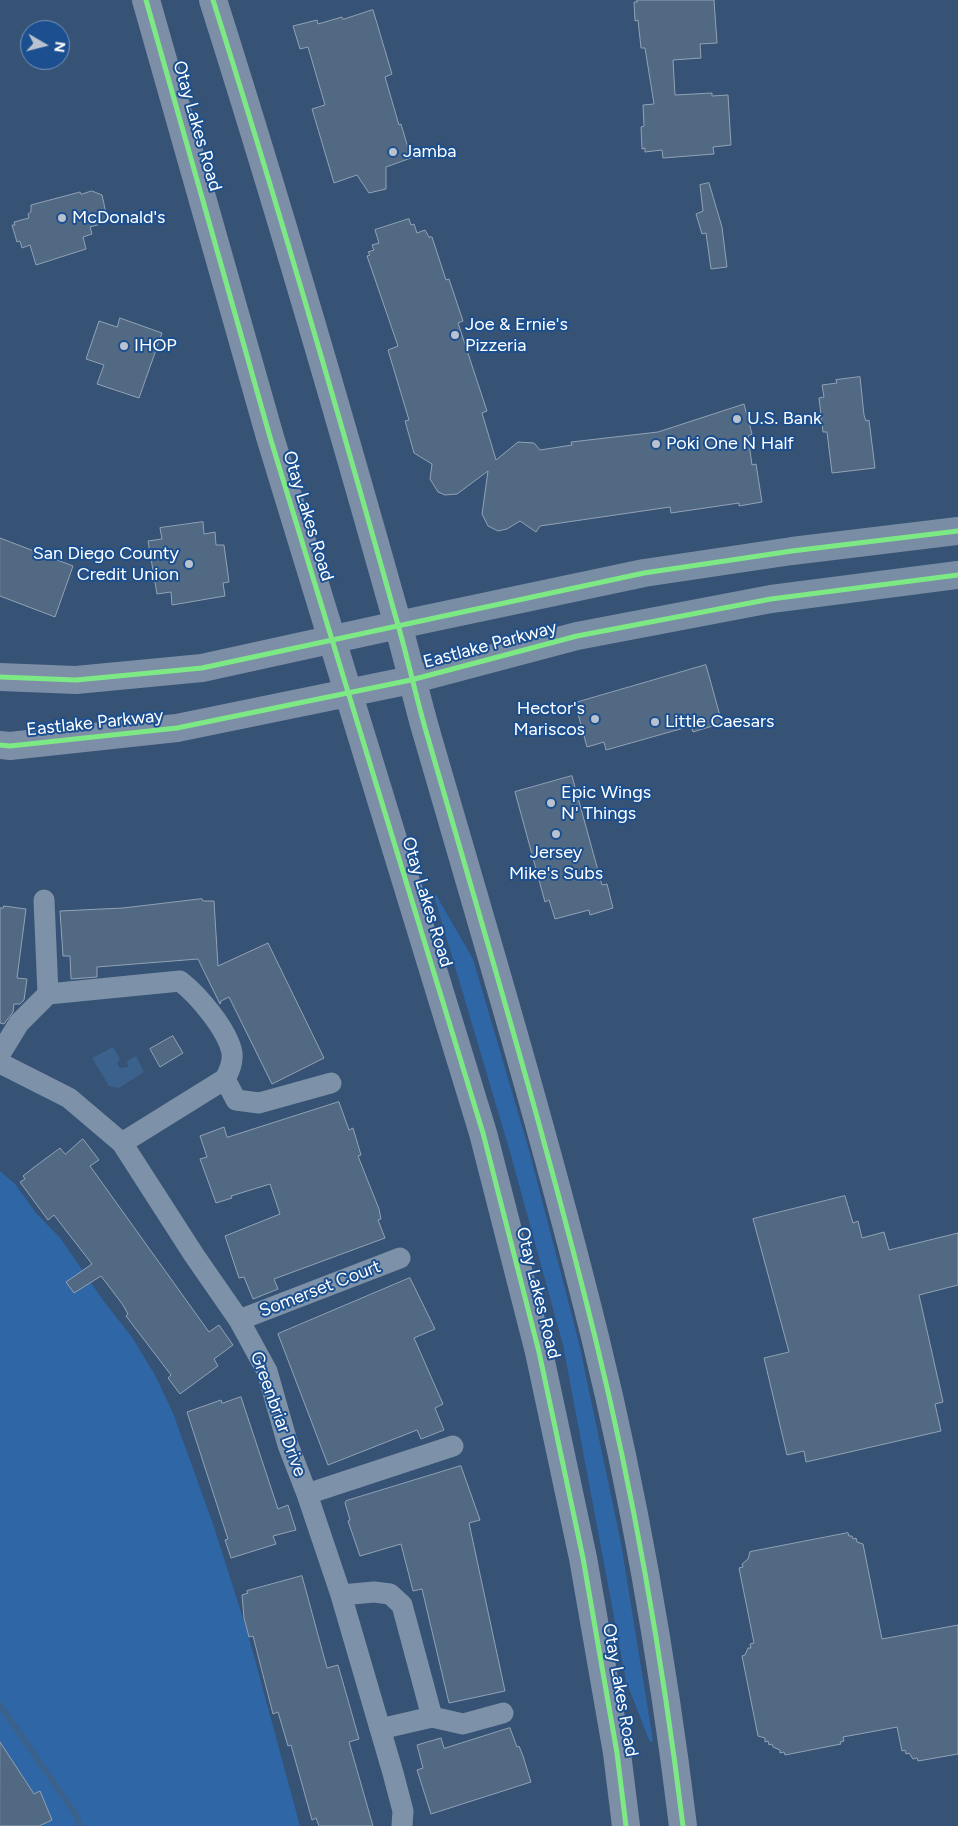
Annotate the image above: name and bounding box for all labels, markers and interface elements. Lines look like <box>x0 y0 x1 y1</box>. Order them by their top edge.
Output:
north arrow <box>20 20 70 70</box>
text: N <box>50 40 69 54</box>
street label: Otay Lakes Road <box>168 58 226 194</box>
place label: Jamba <box>403 141 456 163</box>
marker: Jamba <box>387 146 399 158</box>
place label: McDonald's <box>72 207 166 229</box>
marker: McDonald's <box>56 212 68 224</box>
place label: Joe & Ernie's Pizzeria <box>465 314 568 356</box>
marker: Joe & Ernie's Pizzeria <box>449 329 461 341</box>
place label: IHOP <box>134 335 177 357</box>
marker: IHOP <box>118 340 130 352</box>
place label: U.S. Bank <box>747 408 822 430</box>
marker: U.S. Bank <box>731 413 743 425</box>
place label: Poki One N Half <box>666 433 794 455</box>
marker: Poki One N Half <box>650 438 662 450</box>
street label: Otay Lakes Road <box>278 448 338 584</box>
place label: San Diego County Credit Union <box>33 543 179 586</box>
marker: San Diego County Credit Union <box>183 558 195 570</box>
street label: Eastlake Parkway <box>421 617 559 673</box>
place label: Hector's Mariscos <box>513 698 585 741</box>
street label: Eastlake Parkway <box>25 705 165 741</box>
place label: Little Caesars <box>665 711 774 733</box>
marker: Hector's Mariscos <box>589 713 601 725</box>
marker: Little Caesars <box>649 716 661 728</box>
place label: Epic Wings N' Things <box>561 782 651 824</box>
marker: Epic Wings N' Things <box>545 797 557 809</box>
marker: Jersey Mike's Subs <box>550 828 562 840</box>
street label: Otay Lakes Road <box>397 834 457 970</box>
place label: Jersey Mike's Subs <box>509 842 603 884</box>
street label: Otay Lakes Road <box>511 1225 565 1361</box>
street label: Somerset Court <box>256 1256 384 1322</box>
street label: Greenbriar Drive <box>245 1348 311 1480</box>
street label: Otay Lakes Road <box>598 1622 642 1758</box>

